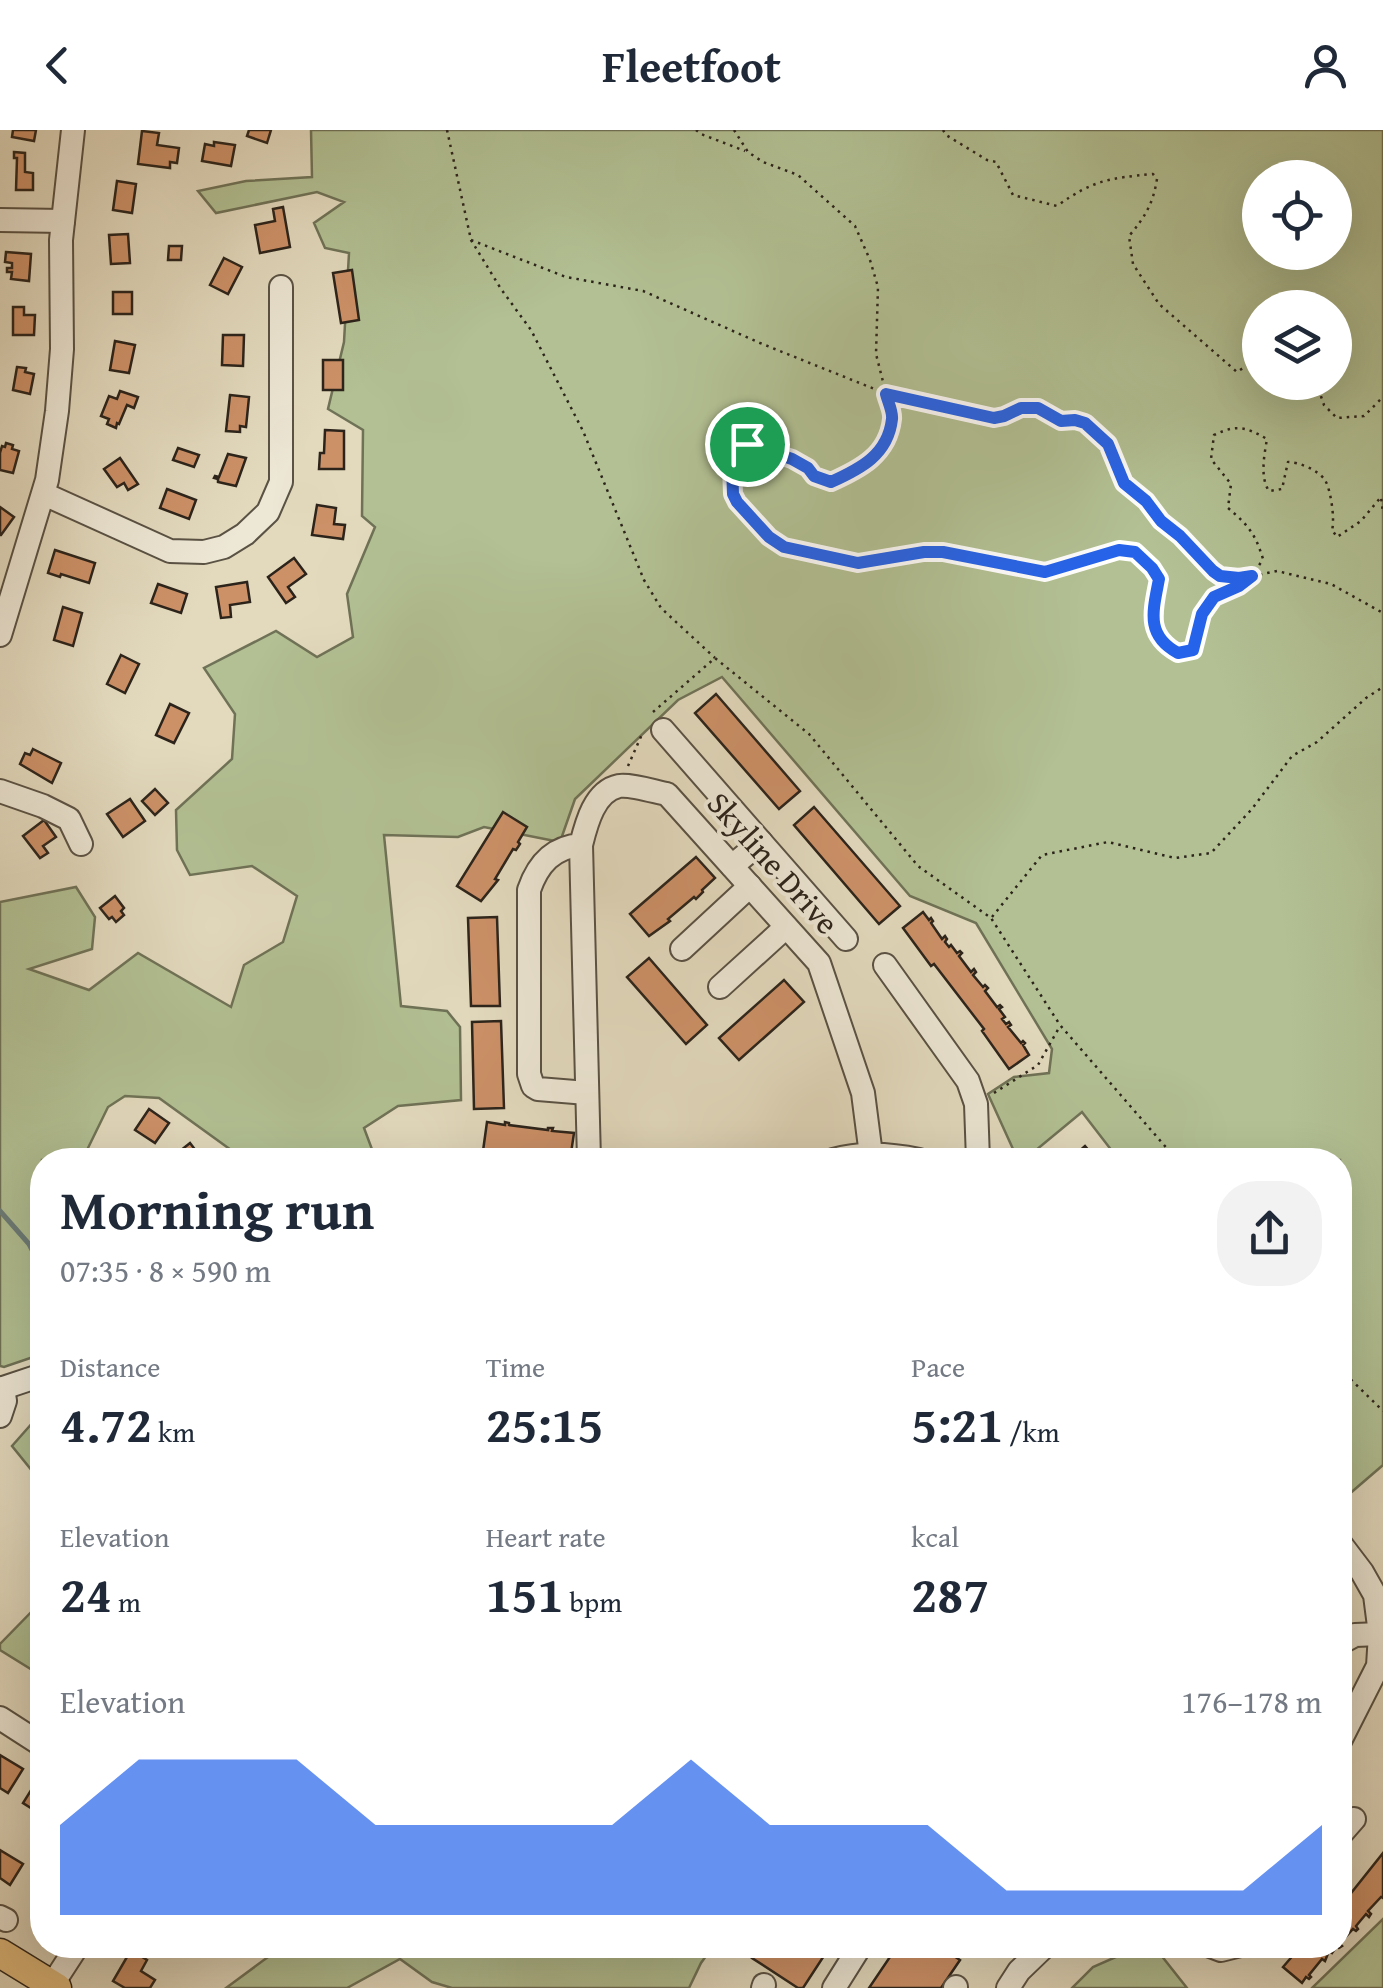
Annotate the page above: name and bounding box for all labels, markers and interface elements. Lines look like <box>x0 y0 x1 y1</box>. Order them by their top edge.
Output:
text: Fleetfoot <box>602 33 781 98</box>
icon: back <box>30 38 85 93</box>
icon: person <box>1298 38 1353 93</box>
map controls <box>1242 160 1352 400</box>
button: locate <box>1242 160 1352 270</box>
button: layers <box>1242 290 1352 400</box>
pin <box>705 402 790 487</box>
icon: arrive <box>720 417 775 472</box>
street label: Skyline Drive <box>696 781 850 944</box>
text: Morning run <box>60 1169 374 1249</box>
button: share <box>1217 1181 1322 1286</box>
text: 07:35 · 8 × 590 m <box>60 1247 271 1294</box>
text: Distance <box>60 1346 160 1387</box>
text: Time <box>486 1346 545 1387</box>
text: Pace <box>911 1346 965 1387</box>
text: 4.72 <box>60 1387 152 1460</box>
text: 25:15 <box>486 1387 603 1460</box>
text: 5:21 <box>911 1387 1003 1460</box>
text: km <box>152 1411 195 1452</box>
text: /km <box>1003 1411 1060 1452</box>
text: Elevation <box>60 1516 170 1557</box>
text: Heart rate <box>486 1516 606 1557</box>
text: kcal <box>911 1516 959 1557</box>
text: 24 <box>60 1557 112 1630</box>
text: 151 <box>486 1557 563 1630</box>
text: 287 <box>911 1557 989 1630</box>
text: m <box>112 1581 141 1622</box>
text: bpm <box>563 1581 622 1622</box>
text: Elevation <box>60 1678 185 1725</box>
text: 176–178 m <box>1181 1678 1322 1725</box>

